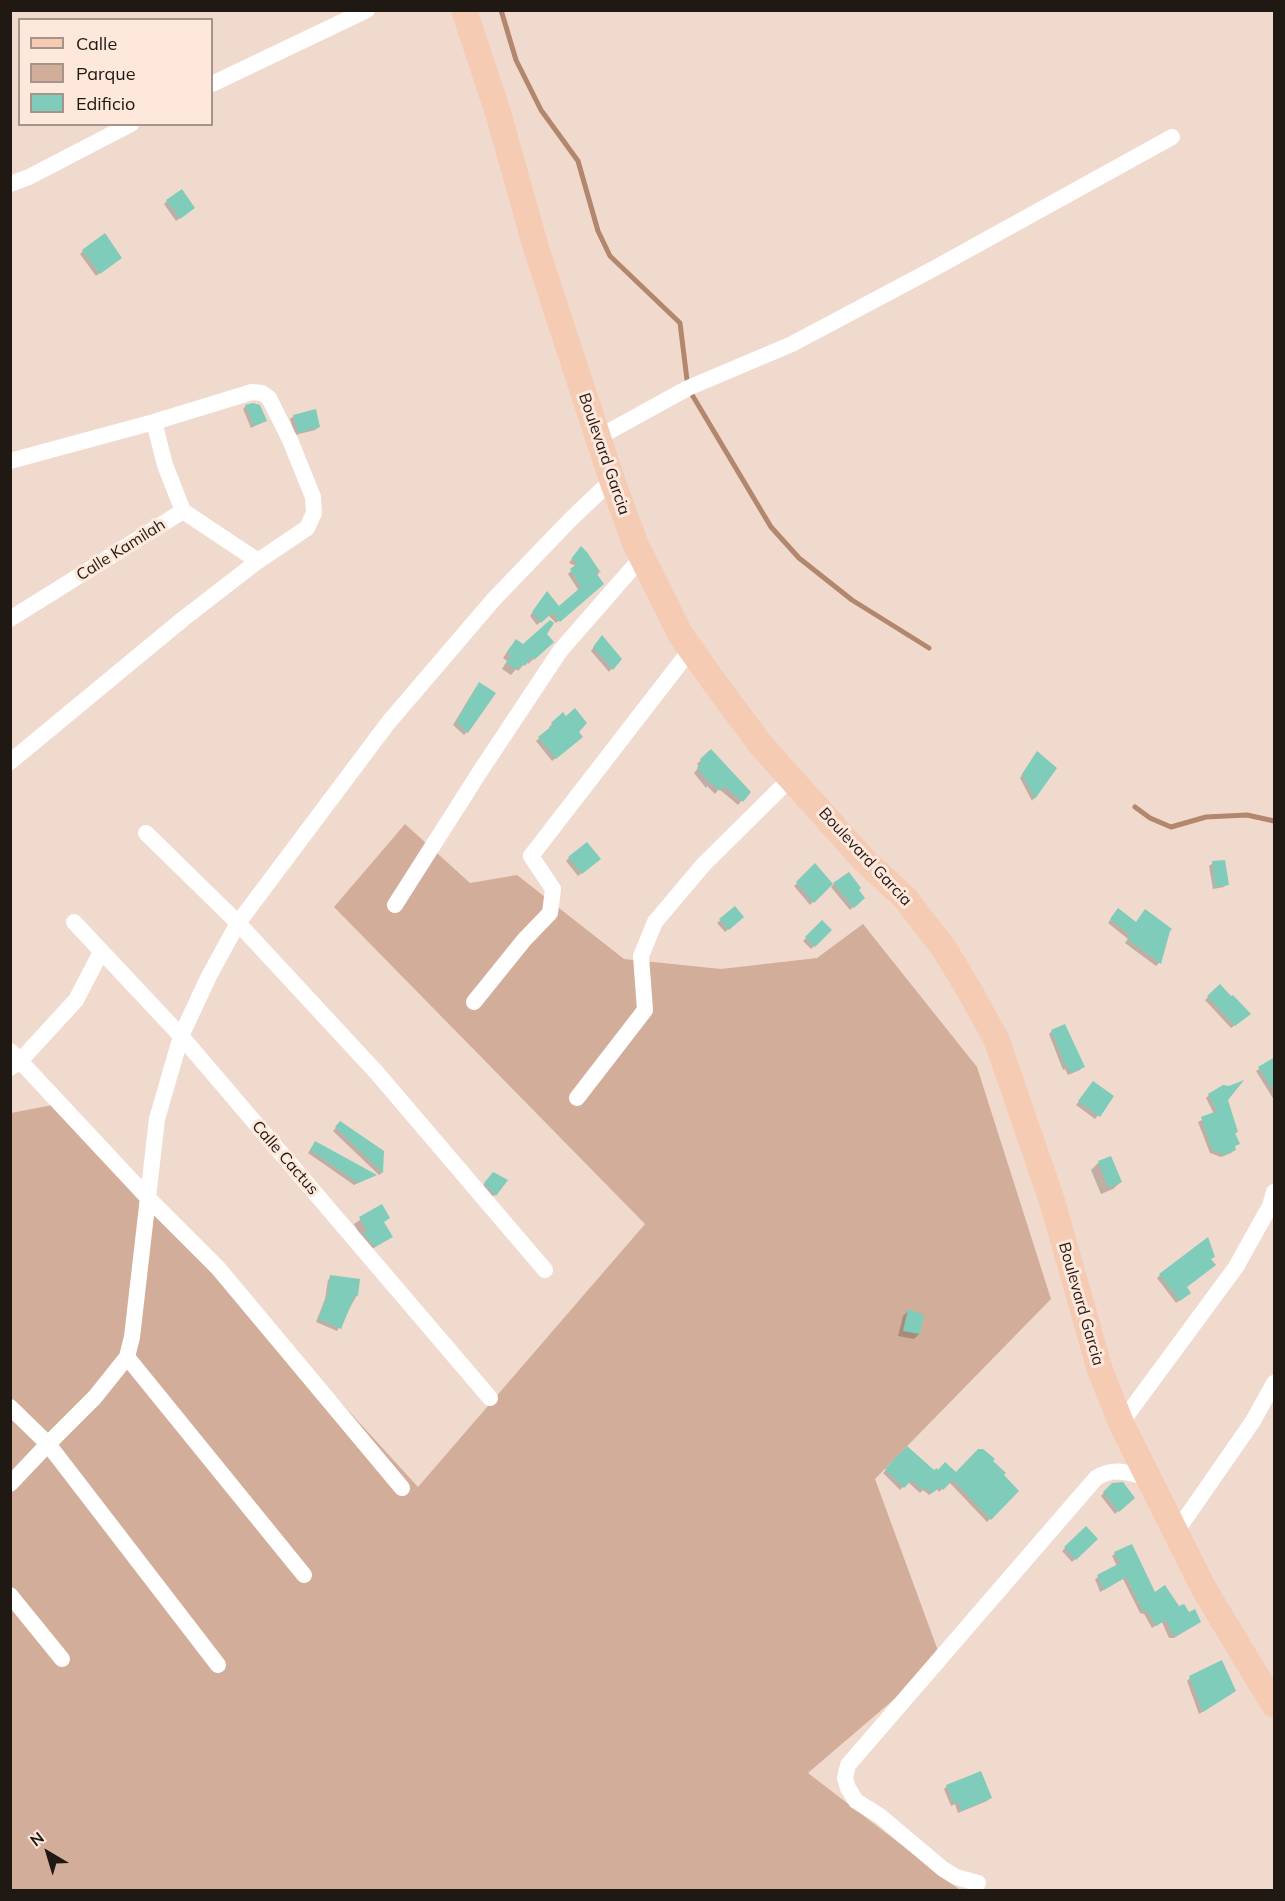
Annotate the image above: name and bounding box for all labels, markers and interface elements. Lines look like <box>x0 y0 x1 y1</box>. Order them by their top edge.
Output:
legend <box>18 18 213 126</box>
text: Calle <box>76 32 117 55</box>
text: Parque <box>76 62 135 85</box>
text: Edificio <box>76 92 135 115</box>
street label: Boulevard Garcia <box>574 391 634 517</box>
street label: Calle Kamilah <box>73 515 169 585</box>
street label: Boulevard Garcia <box>815 804 915 910</box>
street label: Calle Cactus <box>248 1117 322 1199</box>
street label: Boulevard Garcia <box>1054 1240 1108 1368</box>
north arrow <box>18 1823 78 1883</box>
text: N <box>26 1827 48 1850</box>

